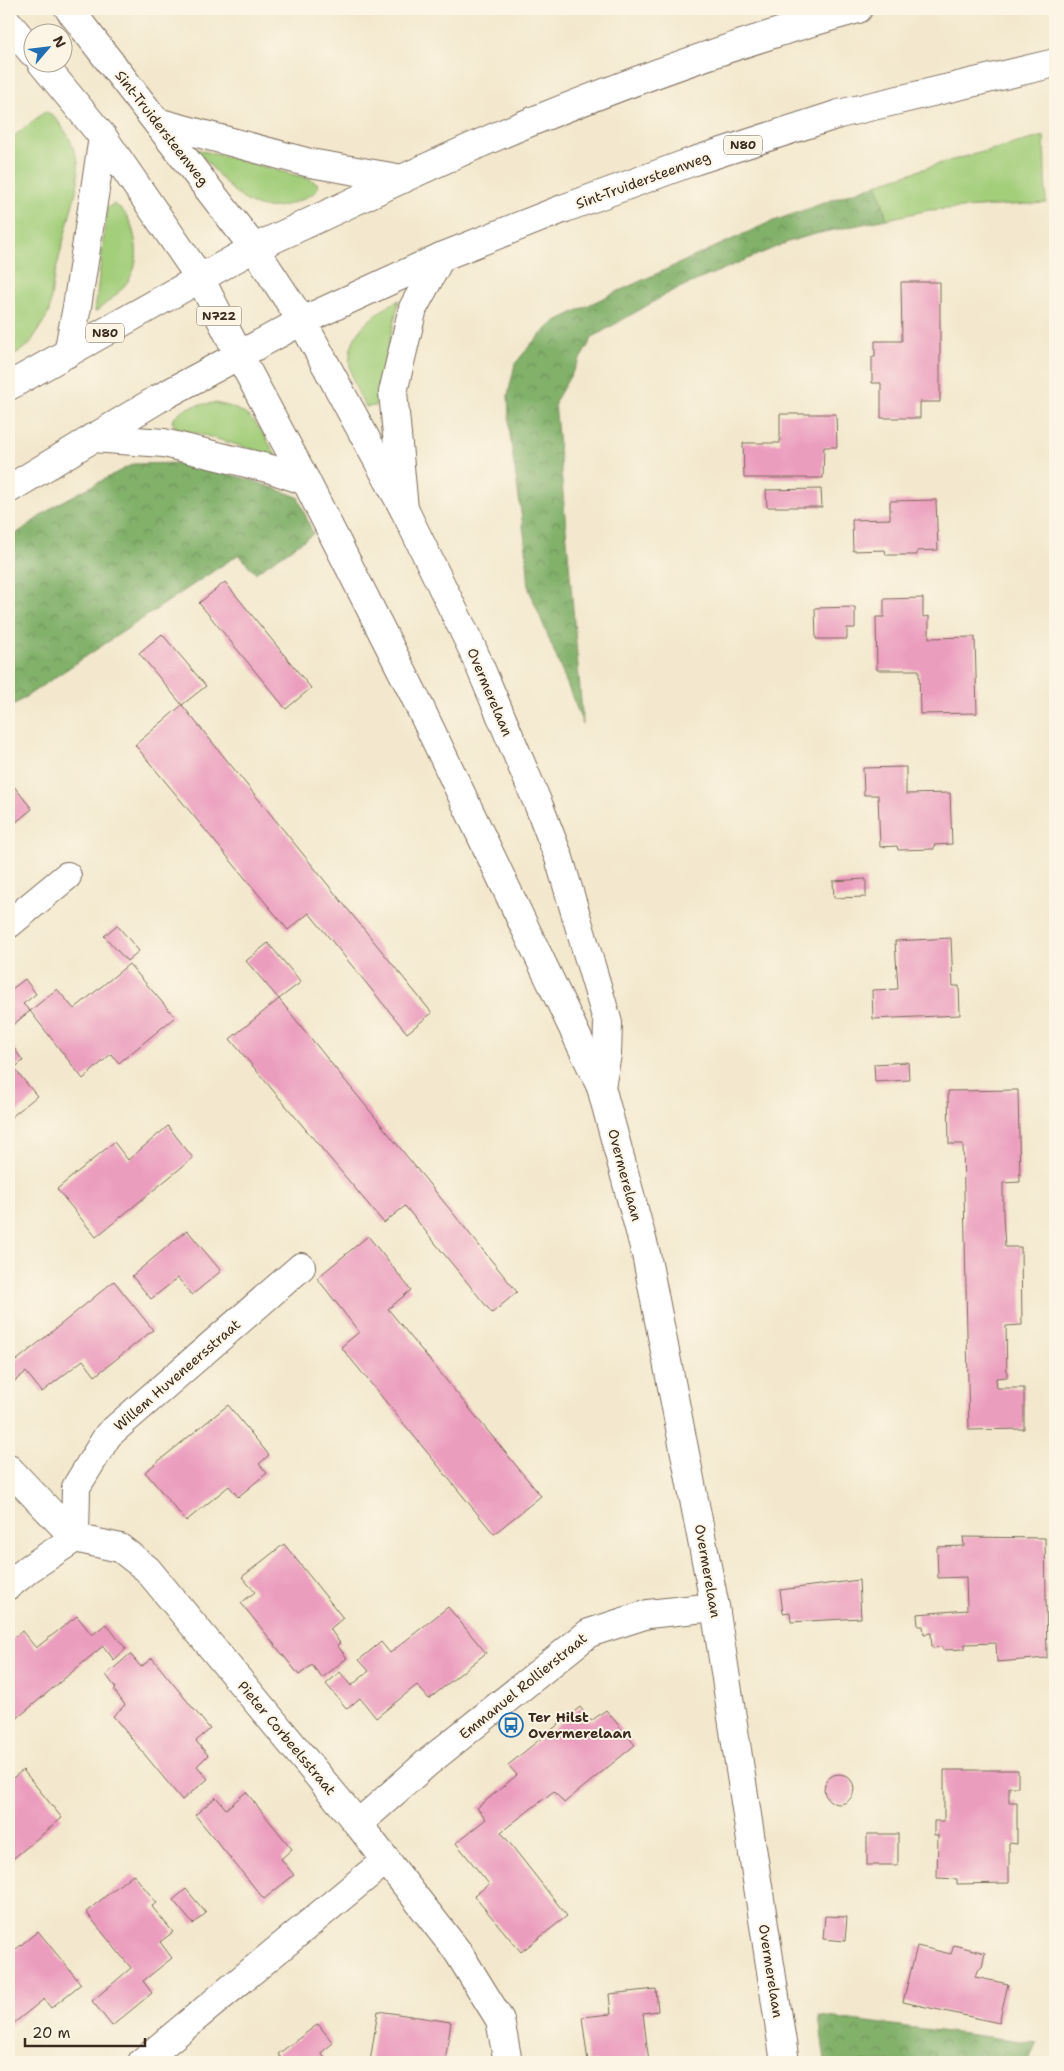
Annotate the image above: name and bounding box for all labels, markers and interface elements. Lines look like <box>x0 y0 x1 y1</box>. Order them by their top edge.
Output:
north arrow <box>22 22 72 72</box>
text: N <box>49 33 70 51</box>
street label: Sint-Truidersteenweg <box>111 67 213 189</box>
road number: N80 <box>724 136 762 154</box>
street label: Sint-Truidersteenweg <box>573 147 713 213</box>
road number: N722 <box>196 306 242 326</box>
road number: N80 <box>86 323 124 342</box>
street label: Overmerelaan <box>463 645 517 739</box>
street label: Overmerelaan <box>604 1127 646 1223</box>
street label: Willem Huveneersstraat <box>110 1315 244 1435</box>
street label: Overmerelaan <box>691 1523 725 1620</box>
street label: Emmanuel Rollierstraat <box>455 1629 591 1743</box>
street label: Pieter Corbeelsstraat <box>234 1677 340 1799</box>
place label: Ter Hilst Overmerelaan <box>528 1708 632 1742</box>
bus stop icon: Ter Hilst Overmerelaan <box>498 1712 524 1738</box>
street label: Overmerelaan <box>755 1923 787 2020</box>
scale bar <box>25 2016 145 2048</box>
text: 20 m <box>32 2023 71 2043</box>

